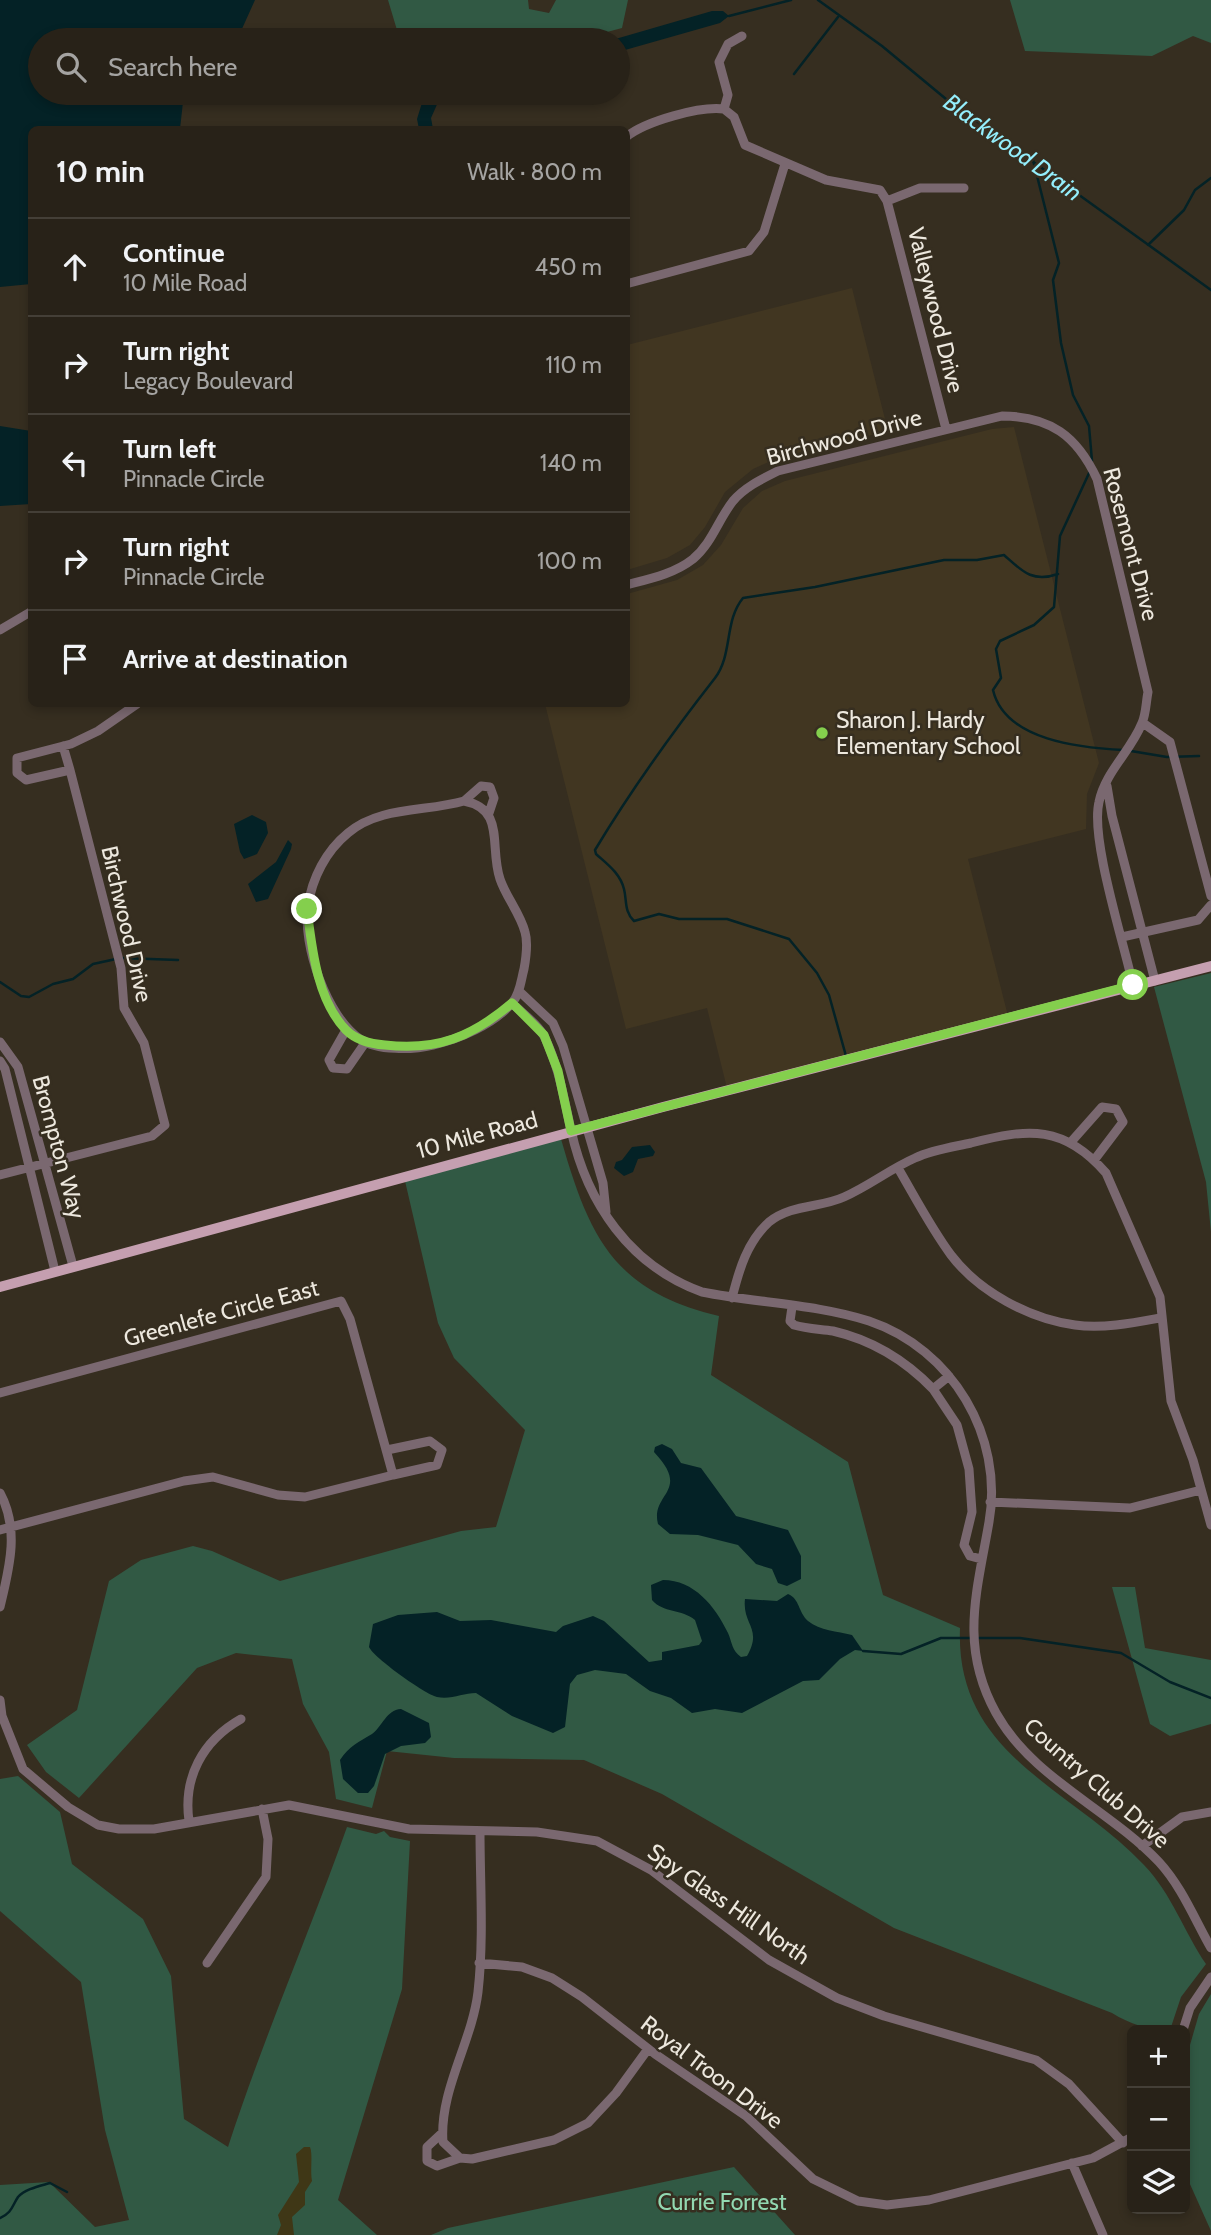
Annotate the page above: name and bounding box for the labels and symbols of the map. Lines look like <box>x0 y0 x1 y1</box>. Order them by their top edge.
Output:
water label: Blackwood Drain <box>938 87 1088 207</box>
street label: Valleywood Drive <box>902 224 970 396</box>
street label: Birchwood Drive <box>763 403 925 471</box>
street label: Rosemont Drive <box>1097 464 1165 624</box>
place label: Sharon J. Hardy Elementary School <box>836 706 1021 760</box>
marker: Sharon J. Hardy Elementary School <box>814 725 830 741</box>
street label: Birchwood Drive <box>95 843 159 1005</box>
route end <box>291 893 322 924</box>
route start <box>1117 969 1148 1000</box>
street label: Brompton Way <box>26 1072 92 1222</box>
street label: 10 Mile Road <box>413 1105 541 1165</box>
street label: Greenlefe Circle East <box>120 1273 322 1352</box>
street label: Country Club Drive <box>1018 1712 1176 1854</box>
street label: Spy Glass Hill North <box>642 1838 816 1970</box>
street label: Royal Troon Drive <box>635 2009 789 2135</box>
park label: Currie Forrest <box>657 2188 787 2216</box>

